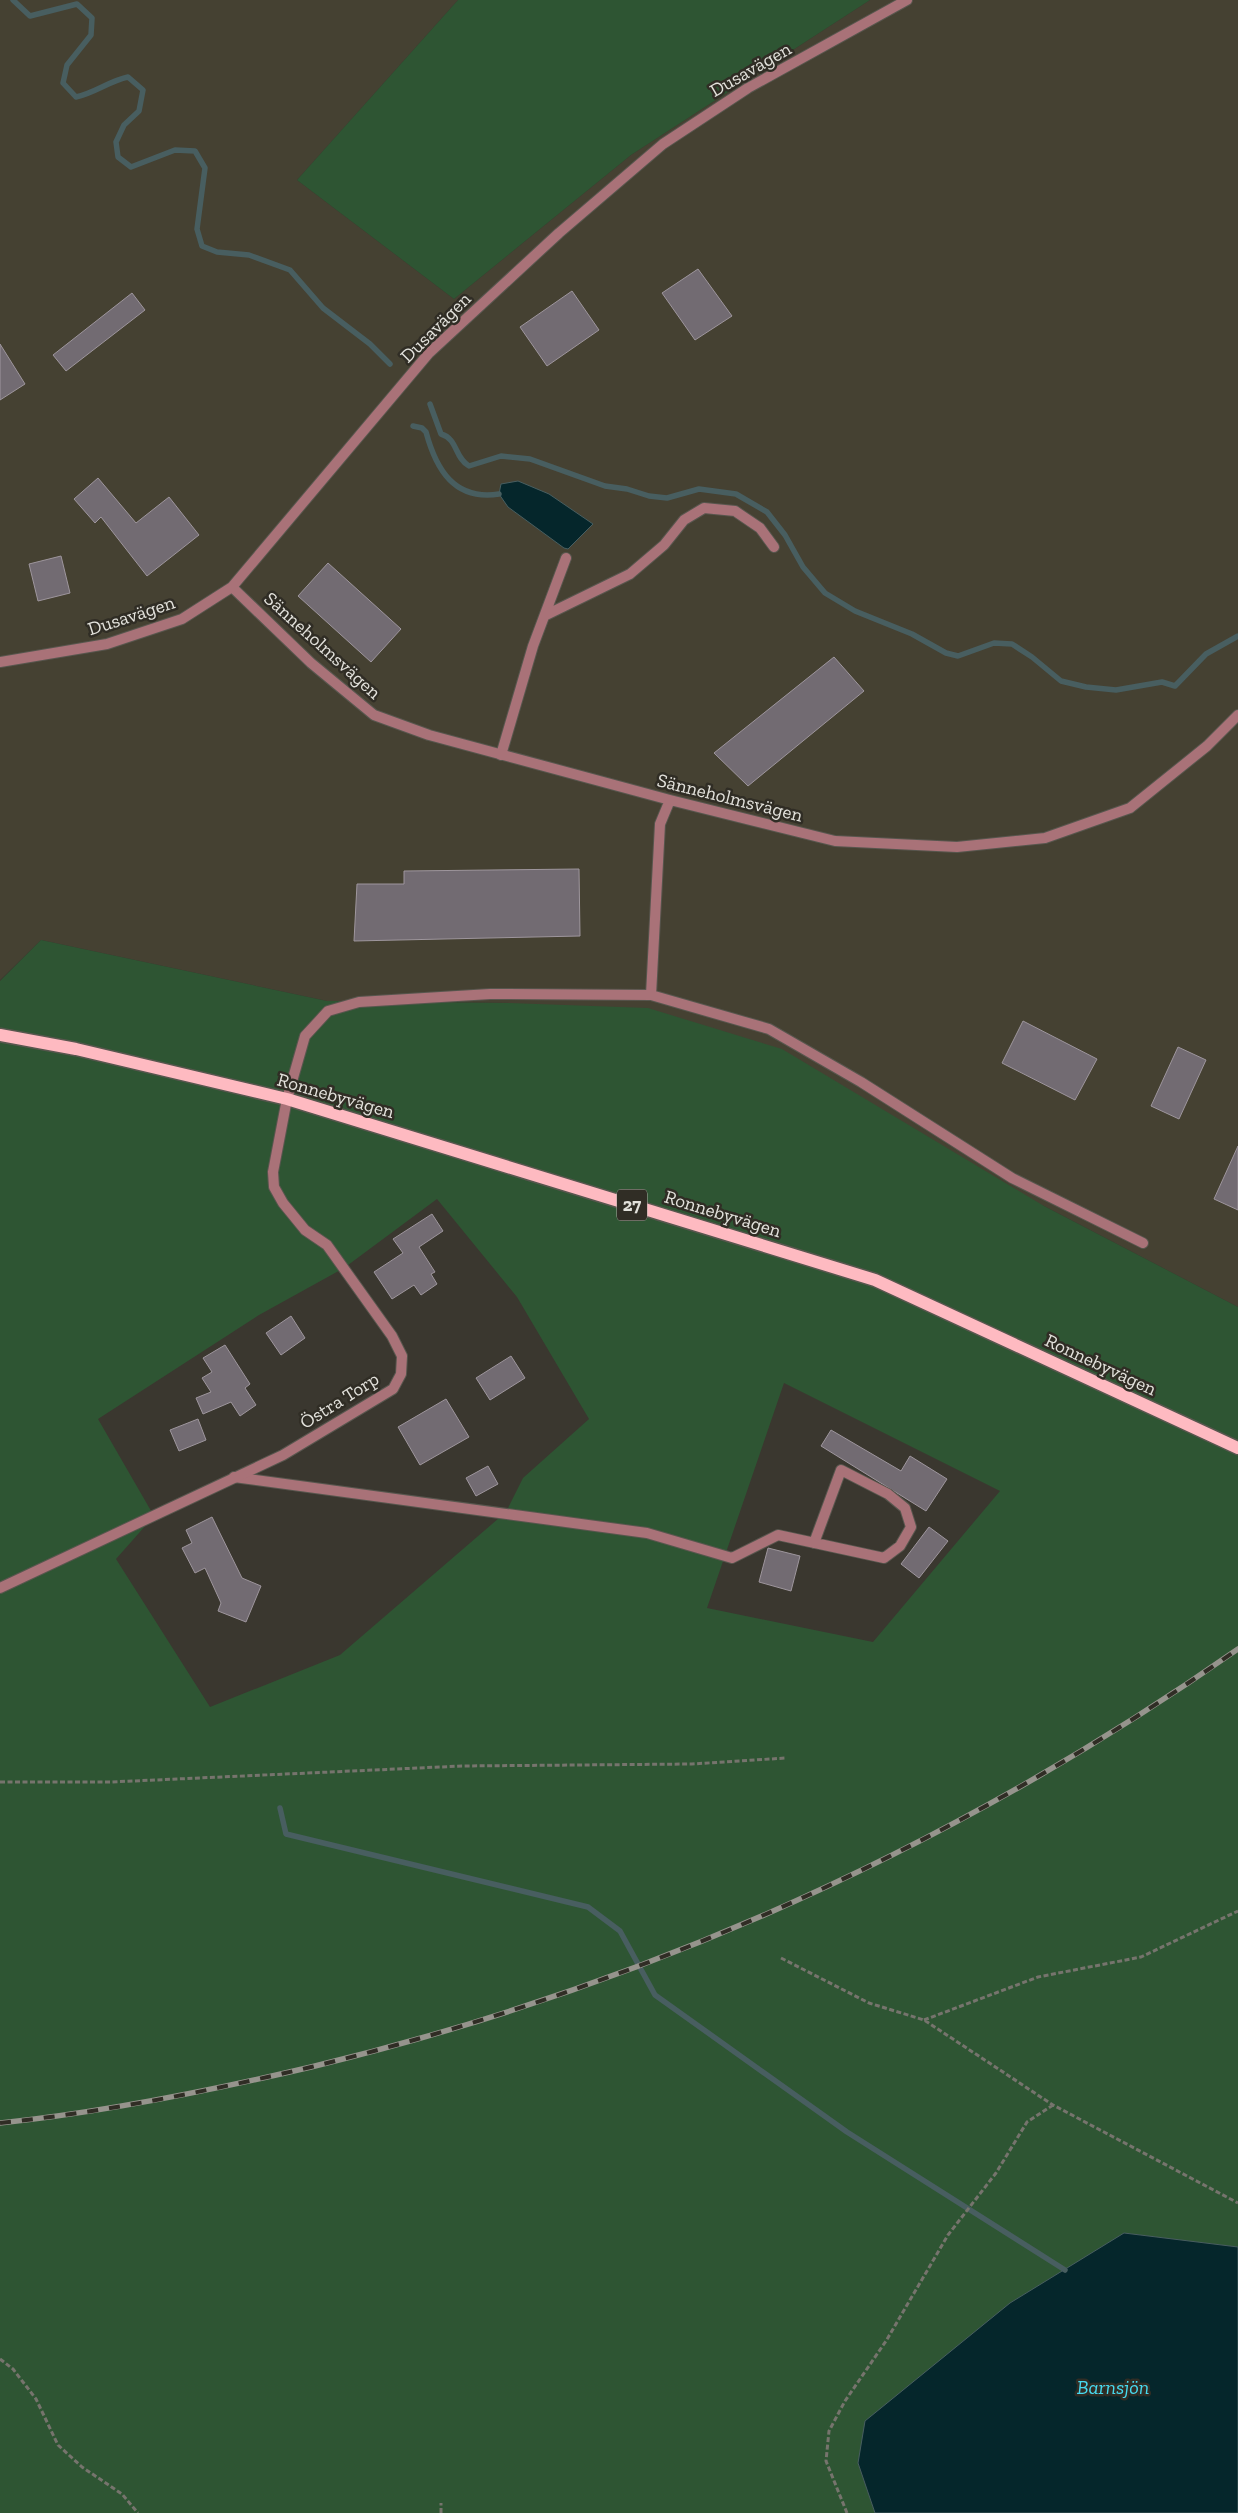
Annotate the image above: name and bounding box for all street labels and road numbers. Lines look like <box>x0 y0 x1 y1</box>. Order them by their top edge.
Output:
street label: Dusavägen <box>705 37 795 102</box>
street label: Dusavägen <box>395 287 475 367</box>
street label: Sänneholmsvägen <box>260 587 386 704</box>
street label: Dusavägen <box>85 591 178 640</box>
street label: Sänneholmsvägen <box>655 768 805 827</box>
street label: Ronnebyvägen <box>275 1068 397 1123</box>
street label: Ronnebyvägen <box>662 1185 784 1242</box>
road number: 27 <box>617 1190 647 1220</box>
street label: Ronnebyvägen <box>1041 1329 1160 1400</box>
street label: Östra Torp <box>295 1367 383 1434</box>

